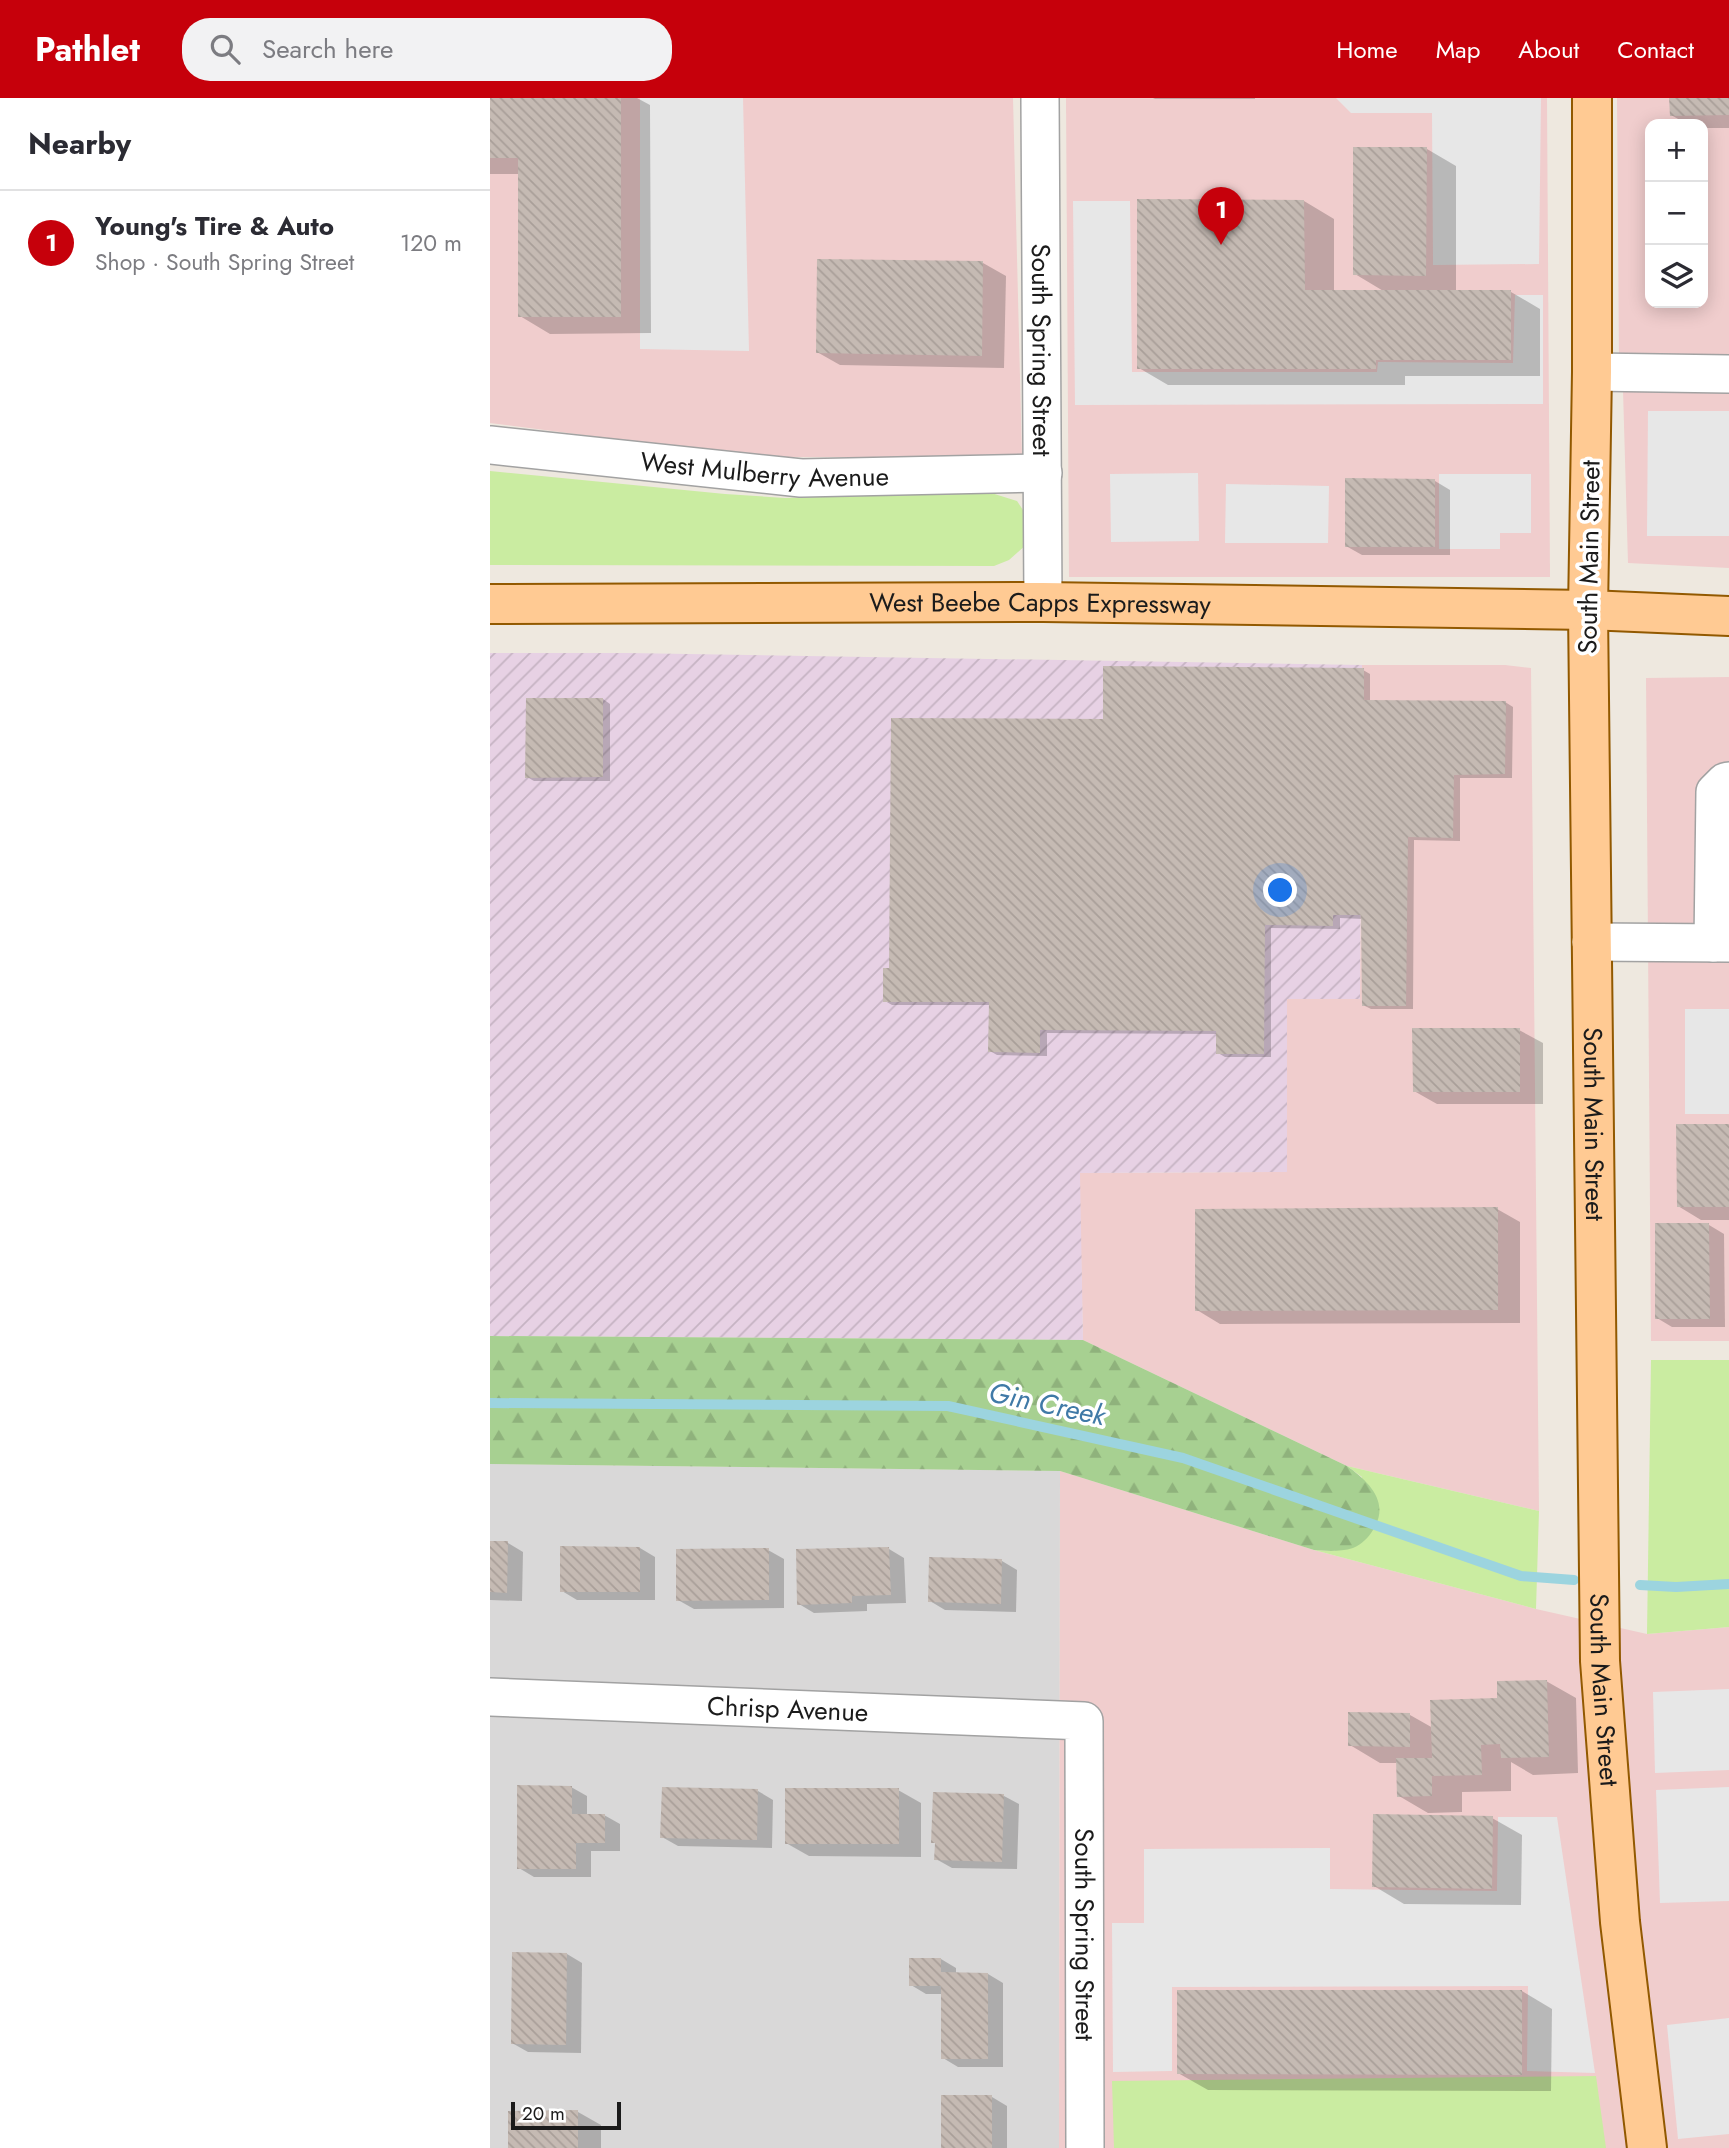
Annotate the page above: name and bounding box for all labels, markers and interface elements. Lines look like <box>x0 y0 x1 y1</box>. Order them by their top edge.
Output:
search box <box>182 18 672 81</box>
text: Pathlet <box>35 26 140 73</box>
icon: search <box>206 30 244 68</box>
text: Search here <box>262 30 393 68</box>
text: Home <box>1336 32 1398 67</box>
text: Map <box>1436 32 1480 67</box>
text: About <box>1518 32 1579 67</box>
text: Contact <box>1617 32 1694 67</box>
map controls <box>1645 119 1708 308</box>
button: + <box>1645 119 1708 182</box>
text: Nearby <box>28 122 131 165</box>
button: − <box>1645 182 1708 245</box>
pin: 1 <box>1198 187 1244 245</box>
text: Young's Tire & Auto <box>95 207 334 245</box>
text: 1 <box>45 226 57 260</box>
text: 120 m <box>400 226 462 260</box>
street label: South Spring Street <box>1022 243 1061 457</box>
text: Shop · South Spring Street <box>95 245 354 279</box>
button: layers <box>1645 245 1708 308</box>
street label: West Mulberry Avenue <box>638 442 889 497</box>
street label: South Main Street <box>1568 459 1610 654</box>
street label: West Beebe Capps Expressway <box>869 583 1212 623</box>
your location <box>1263 873 1297 907</box>
street label: South Main Street <box>1574 1027 1614 1222</box>
water label: Gin Creek <box>985 1372 1110 1437</box>
street label: South Main Street <box>1580 1593 1629 1789</box>
street label: Chrisp Avenue <box>706 1687 869 1731</box>
street label: South Spring Street <box>1065 1828 1104 2042</box>
scale bar <box>511 2099 621 2131</box>
text: 20 m <box>522 2100 565 2127</box>

